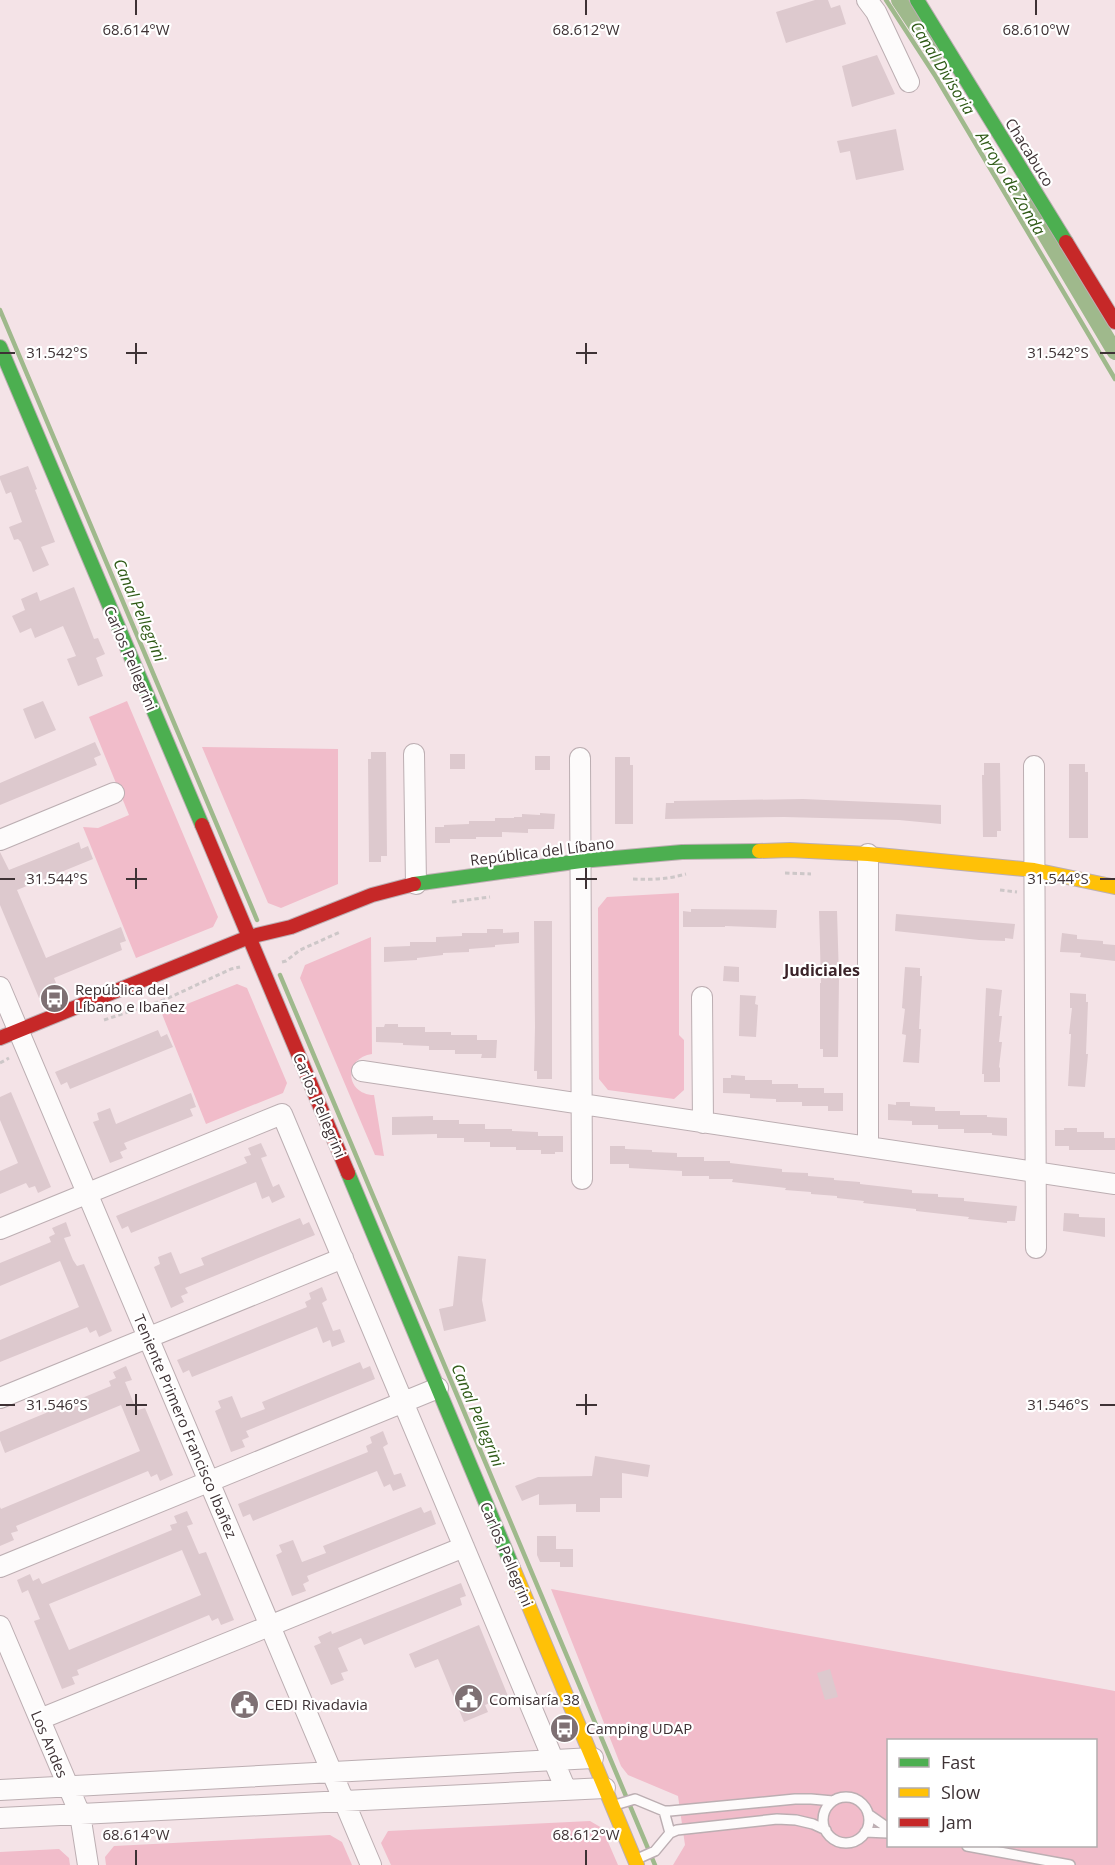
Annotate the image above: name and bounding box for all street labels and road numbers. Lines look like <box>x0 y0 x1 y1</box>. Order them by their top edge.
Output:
street label: Chacabuco <box>1001 114 1059 190</box>
street label: Carlos Pellegrini <box>100 602 162 714</box>
street label: República del Líbano <box>469 832 615 870</box>
street label: Carlos Pellegrini <box>289 1049 351 1161</box>
street label: Teniente Primero Francisco Ibañez <box>130 1311 242 1541</box>
street label: Carlos Pellegrini <box>476 1498 538 1610</box>
street label: Los Andes <box>27 1707 73 1781</box>

